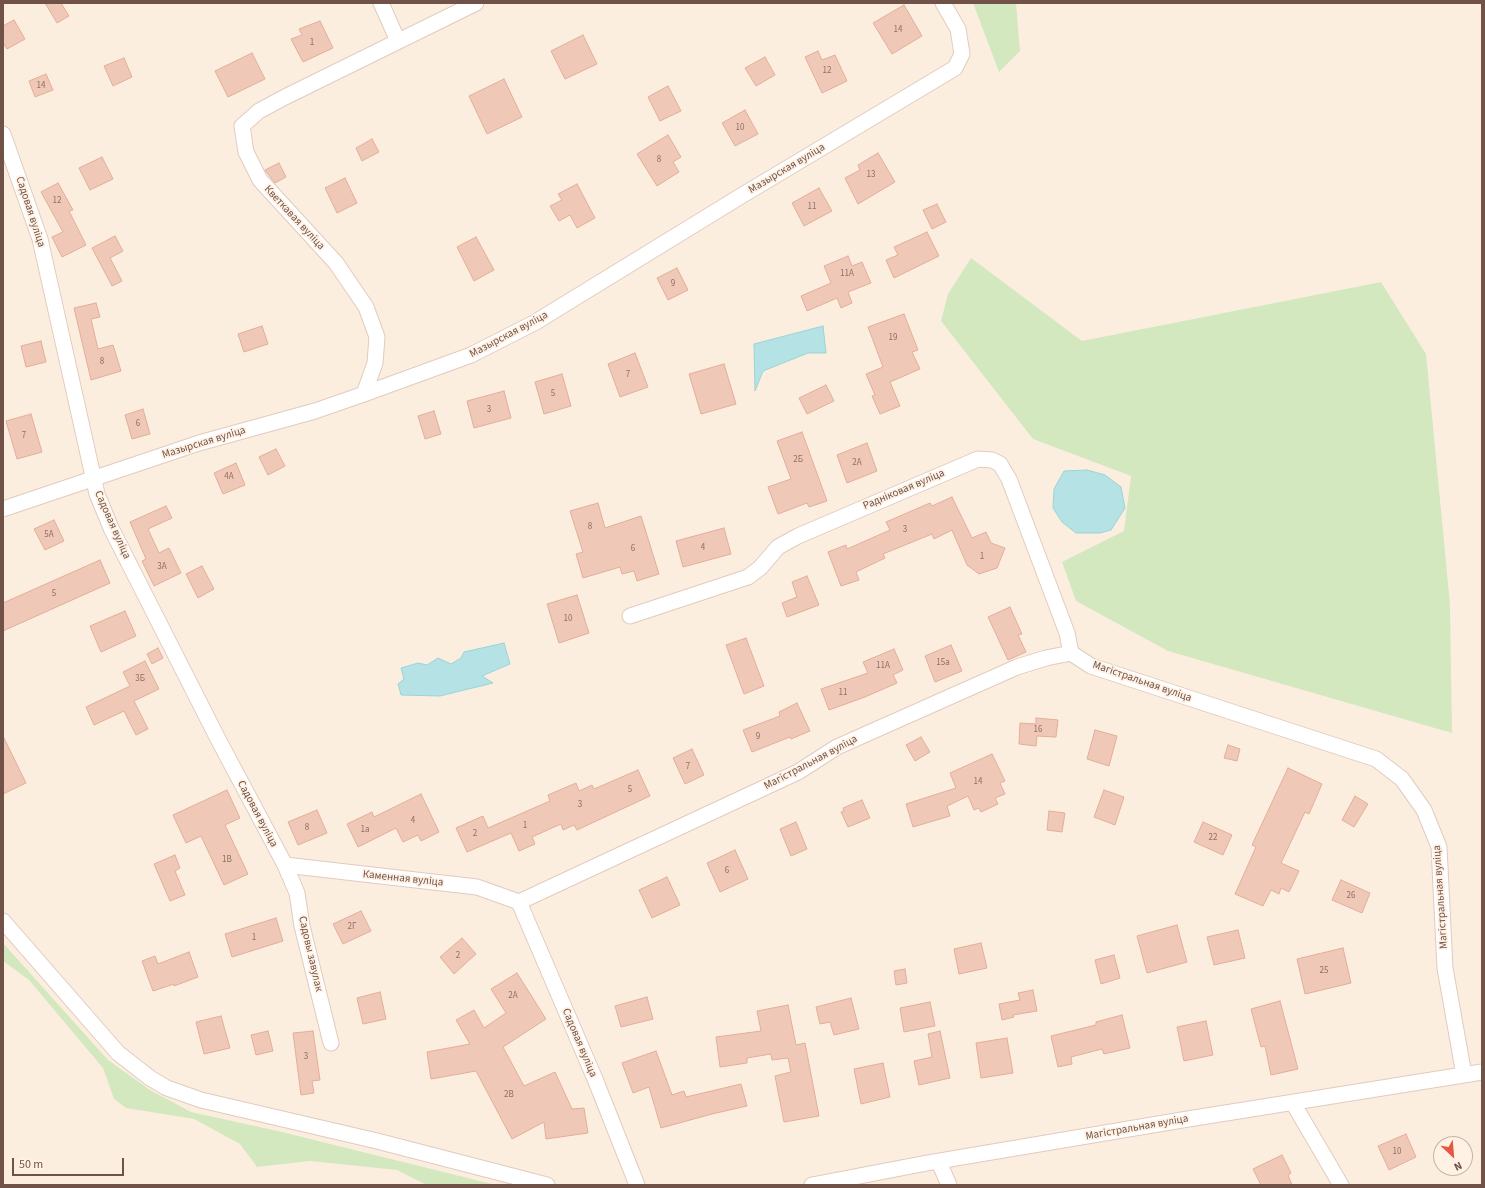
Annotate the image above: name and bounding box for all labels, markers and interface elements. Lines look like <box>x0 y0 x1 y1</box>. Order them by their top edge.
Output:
house number: 14 <box>894 25 902 35</box>
house number: 1 <box>310 38 314 48</box>
house number: 12 <box>823 66 831 76</box>
house number: 14 <box>37 81 45 91</box>
house number: 10 <box>736 123 744 133</box>
street label: Мазырская вуліца <box>746 141 828 197</box>
house number: 8 <box>657 155 661 165</box>
house number: 13 <box>867 170 875 180</box>
street label: Садовая вуліца <box>12 175 48 249</box>
street label: Кветкавая вуліца <box>261 183 327 253</box>
house number: 12 <box>53 196 61 206</box>
house number: 11 <box>808 202 816 212</box>
house number: 11А <box>840 269 854 279</box>
house number: 9 <box>671 279 675 289</box>
street label: Мазырская вуліца <box>468 309 550 361</box>
house number: 19 <box>889 333 897 343</box>
house number: 8 <box>100 357 104 367</box>
house number: 7 <box>626 370 630 380</box>
house number: 5 <box>551 389 555 399</box>
house number: 3 <box>487 405 491 415</box>
house number: 6 <box>136 419 140 429</box>
street label: Мазырская вуліца <box>161 424 247 462</box>
house number: 7 <box>22 431 26 441</box>
house number: 2Б <box>793 455 803 465</box>
house number: 2А <box>852 458 862 468</box>
street label: Радніковая вуліца <box>861 467 947 513</box>
house number: 4А <box>224 472 234 482</box>
street label: Садовая вуліца <box>91 489 133 561</box>
house number: 8 <box>588 522 592 532</box>
house number: 3 <box>903 525 907 535</box>
house number: 5A <box>44 530 54 540</box>
house number: 4 <box>701 543 705 553</box>
house number: 6 <box>631 544 635 554</box>
house number: 1 <box>980 552 984 562</box>
house number: 3А <box>157 562 167 572</box>
house number: 5 <box>52 589 56 599</box>
house number: 10 <box>564 614 572 624</box>
house number: 15а <box>936 658 950 668</box>
street label: Магістральная вуліца <box>1091 659 1193 705</box>
house number: 11А <box>876 661 890 671</box>
house number: 3Б <box>135 674 145 684</box>
house number: 11 <box>839 688 847 698</box>
house number: 16 <box>1034 725 1042 735</box>
house number: 9 <box>756 732 760 742</box>
street label: Магістральная вуліца <box>762 733 860 793</box>
house number: 7 <box>686 762 690 772</box>
house number: 14 <box>974 777 982 787</box>
street label: Садовая вуліца <box>234 778 280 850</box>
house number: 5 <box>628 785 632 795</box>
house number: 3 <box>578 800 582 810</box>
house number: 4 <box>411 816 415 826</box>
house number: 1 <box>523 821 527 831</box>
house number: 8 <box>305 823 309 833</box>
house number: 1а <box>360 825 370 835</box>
house number: 2 <box>473 829 477 839</box>
house number: 22 <box>1209 833 1217 843</box>
street label: Магістральная вуліца <box>1431 845 1451 949</box>
house number: 1В <box>222 855 232 865</box>
house number: 6 <box>725 866 729 876</box>
street label: Каменная вуліца <box>362 868 444 890</box>
house number: 26 <box>1347 891 1355 901</box>
street label: Садовы завулак <box>295 915 325 993</box>
house number: 2Г <box>348 922 356 932</box>
house number: 1 <box>252 933 256 943</box>
house number: 2 <box>456 951 460 961</box>
house number: 25 <box>1320 966 1328 976</box>
house number: 2А <box>508 991 518 1001</box>
street label: Садовая вуліца <box>559 1007 599 1079</box>
house number: 3 <box>304 1052 308 1062</box>
house number: 2В <box>504 1090 514 1100</box>
street label: Магістральная вуліца <box>1085 1112 1189 1144</box>
north arrow <box>1433 1136 1473 1176</box>
house number: 10 <box>1393 1147 1401 1157</box>
scale bar <box>14 1150 126 1176</box>
text: 50 m <box>19 1156 43 1173</box>
text: N <box>1451 1158 1465 1175</box>

